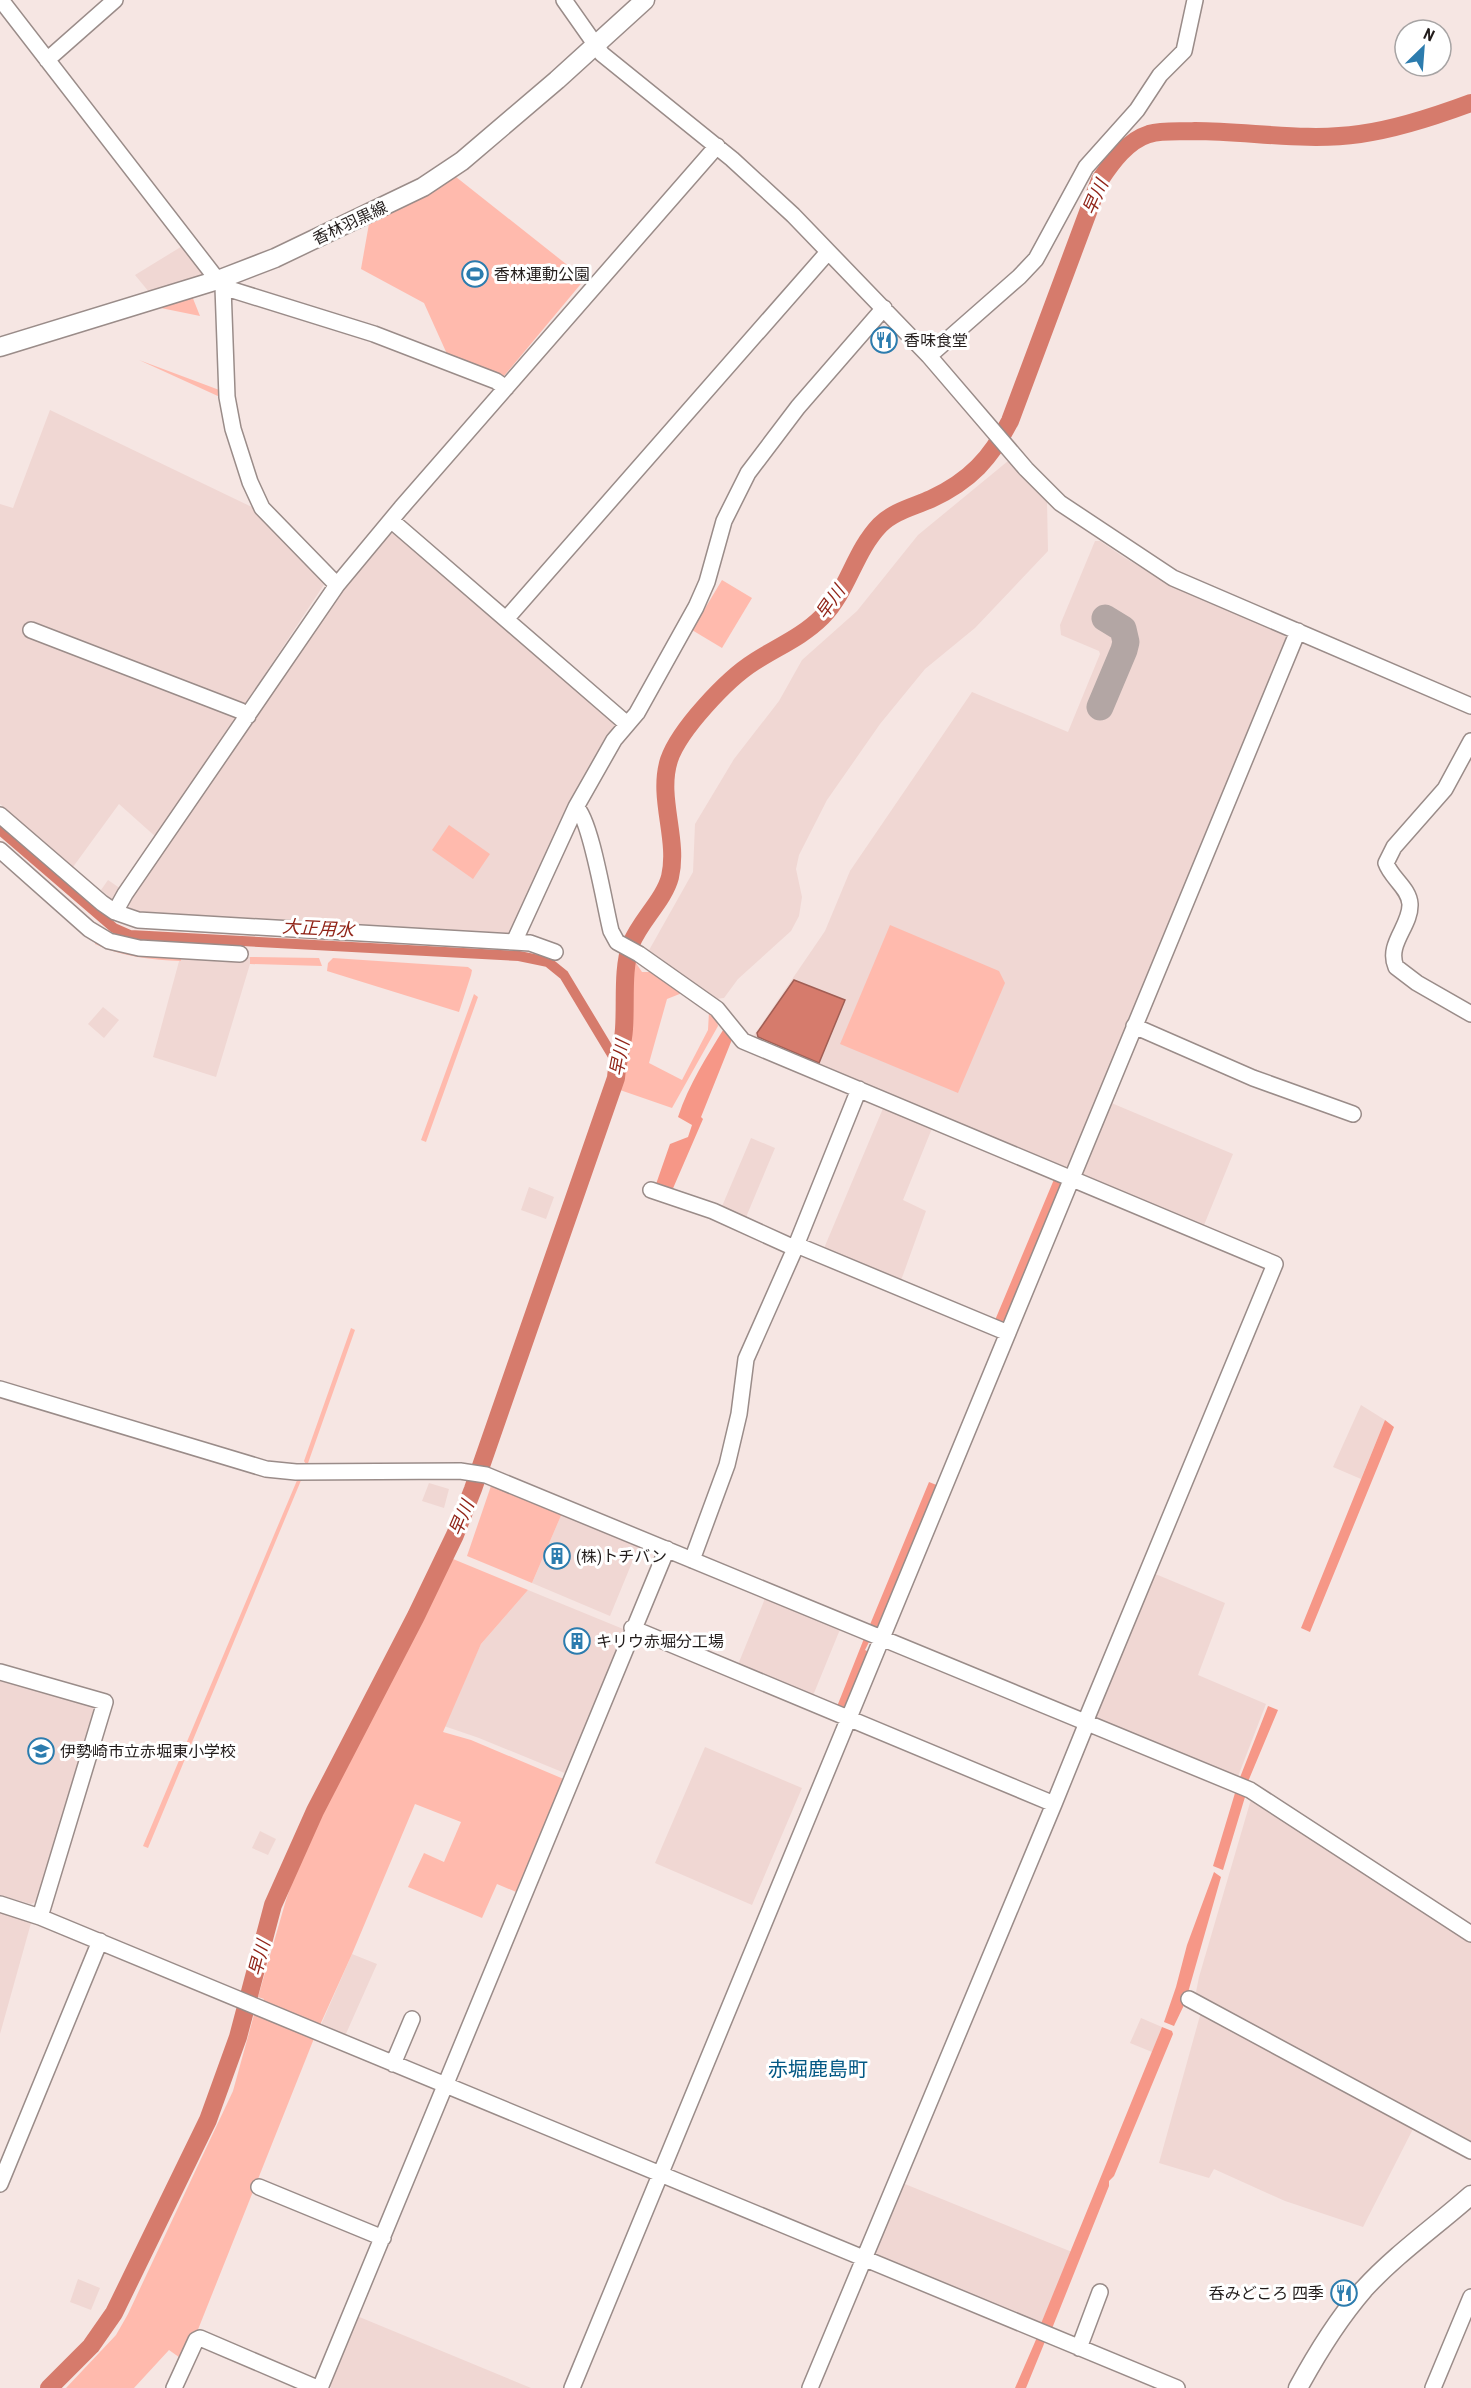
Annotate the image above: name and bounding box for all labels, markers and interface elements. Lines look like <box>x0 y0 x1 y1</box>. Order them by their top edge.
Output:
north arrow <box>1393 18 1453 78</box>
text: N <box>1421 24 1438 46</box>
water label: 早川 <box>1078 174 1113 218</box>
street label: 香林羽黒線 <box>310 197 390 249</box>
sports icon: 香林運動公園 <box>460 259 490 289</box>
place label: 香林運動公園 <box>494 265 590 284</box>
restaurant icon: 香味食堂 <box>869 325 899 355</box>
place label: 香味食堂 <box>904 331 968 350</box>
water label: 早川 <box>811 580 850 623</box>
water label: 大正用水 <box>281 916 356 940</box>
water label: 早川 <box>605 1036 633 1078</box>
water label: 早川 <box>444 1495 478 1539</box>
building icon: (株)トチバン <box>542 1541 572 1571</box>
place label: (株)トチバン <box>576 1547 667 1566</box>
building icon: キリウ赤堀分工場 <box>562 1626 592 1656</box>
place label: キリウ赤堀分工場 <box>596 1632 724 1651</box>
school or university icon: 伊勢崎市立赤堀東小学校 <box>26 1736 56 1766</box>
place label: 伊勢崎市立赤堀東小学校 <box>60 1742 236 1761</box>
water label: 早川 <box>244 1936 274 1978</box>
district label: 赤堀鹿島町 <box>768 2057 868 2081</box>
restaurant icon: 呑みどころ 四季 <box>1329 2278 1359 2308</box>
place label: 呑みどころ 四季 <box>1209 2284 1324 2303</box>

